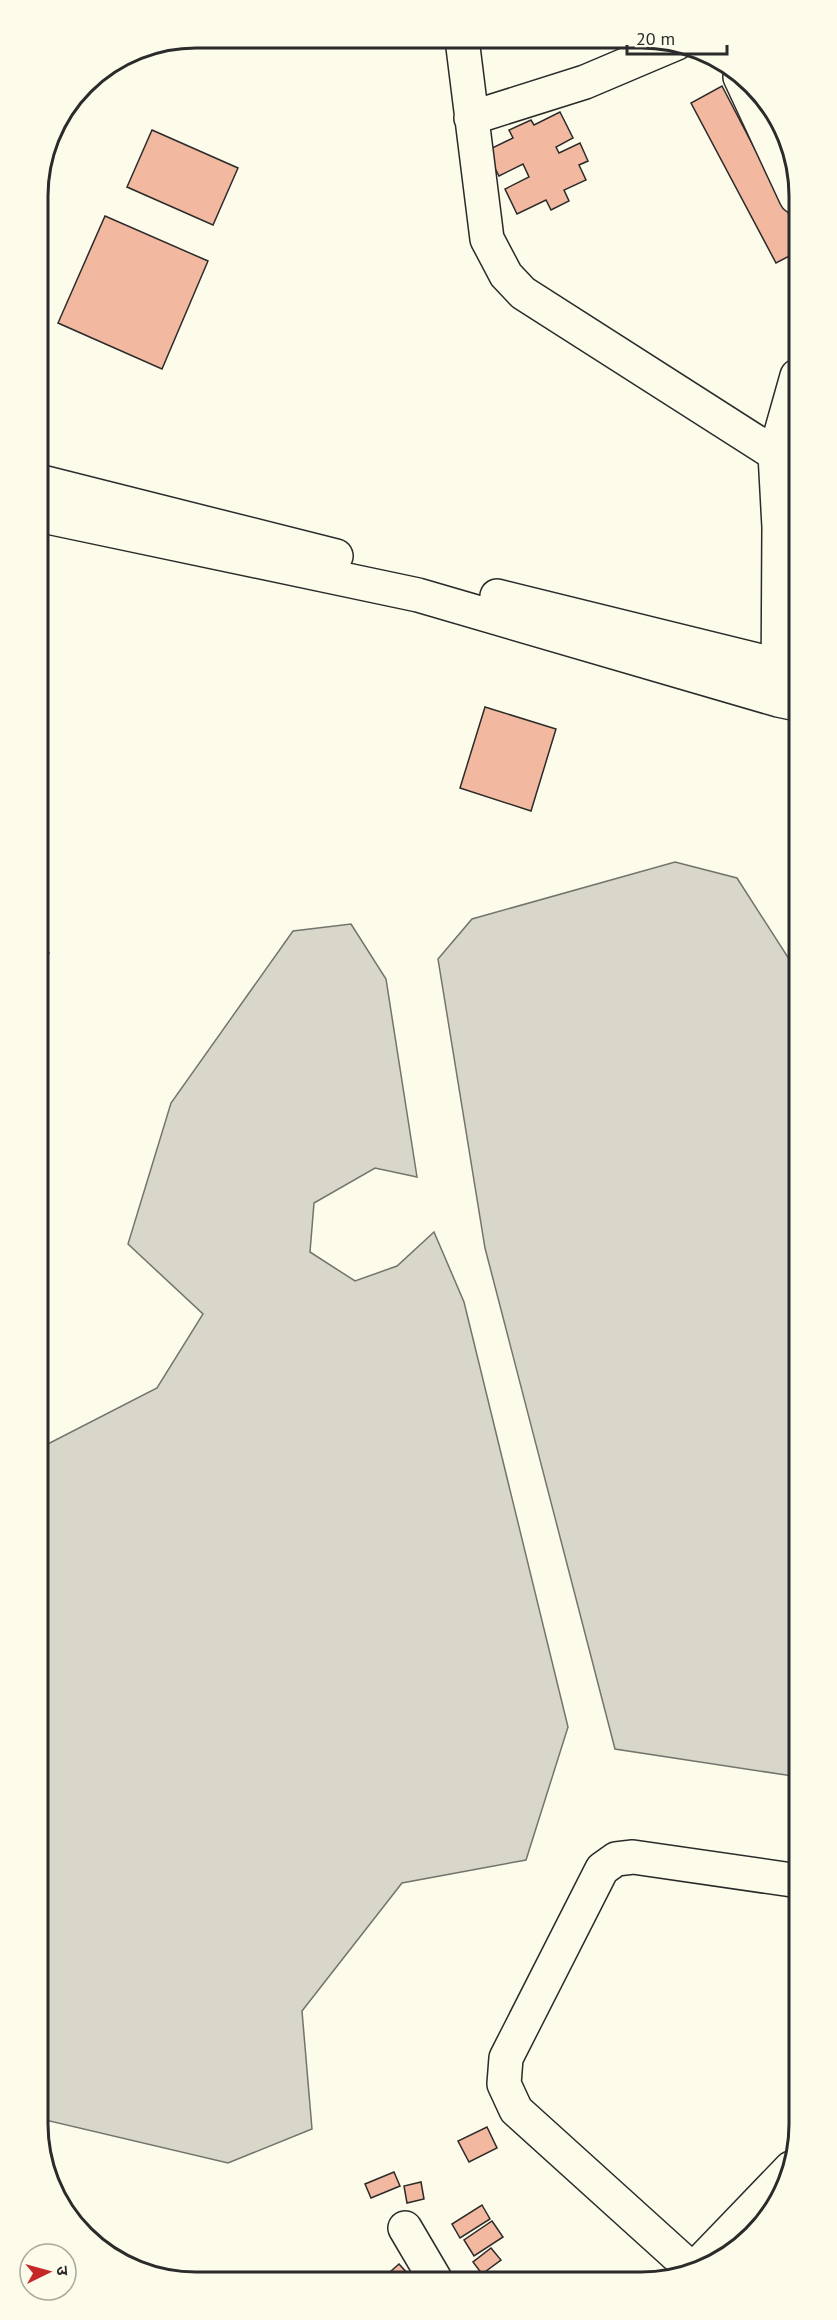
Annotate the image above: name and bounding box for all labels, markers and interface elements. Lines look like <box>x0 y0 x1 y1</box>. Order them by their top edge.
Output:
scale bar <box>627 18 728 56</box>
text: 20 m <box>636 27 675 50</box>
north arrow <box>18 2242 78 2302</box>
text: उ <box>53 2265 73 2277</box>

